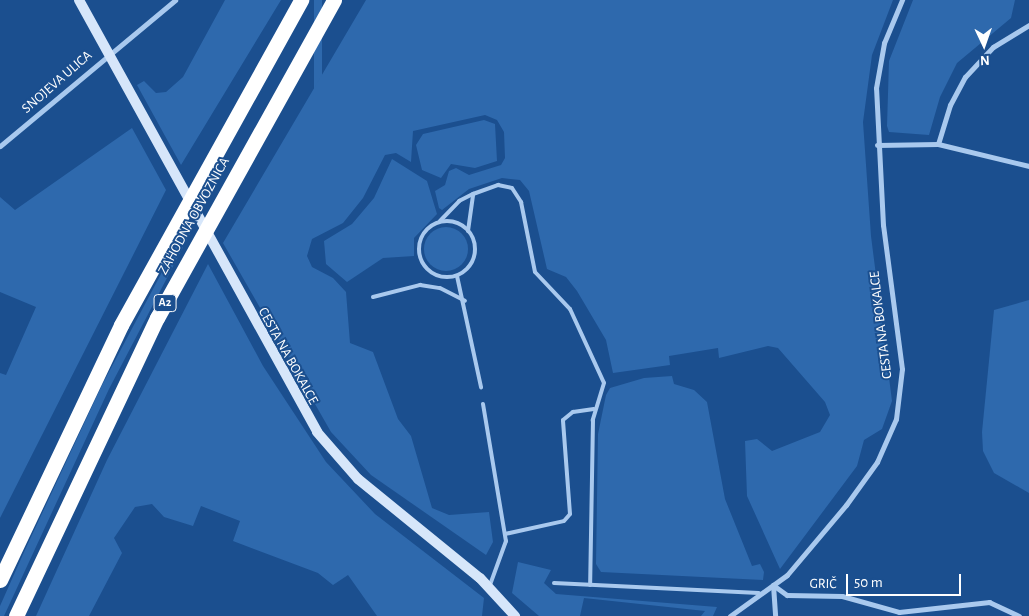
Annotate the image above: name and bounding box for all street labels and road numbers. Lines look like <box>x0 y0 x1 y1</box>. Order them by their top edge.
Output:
street label: SNOJEVA ULICA <box>19 47 95 117</box>
street label: ZAHODNA OBVOZNICA <box>155 154 233 278</box>
street label: CESTA NA BOKALCE <box>866 270 896 380</box>
road number: A2 <box>152 294 178 312</box>
street label: CESTA NA BOKALCE <box>254 305 322 407</box>
street label: GRIČ <box>809 575 837 593</box>

